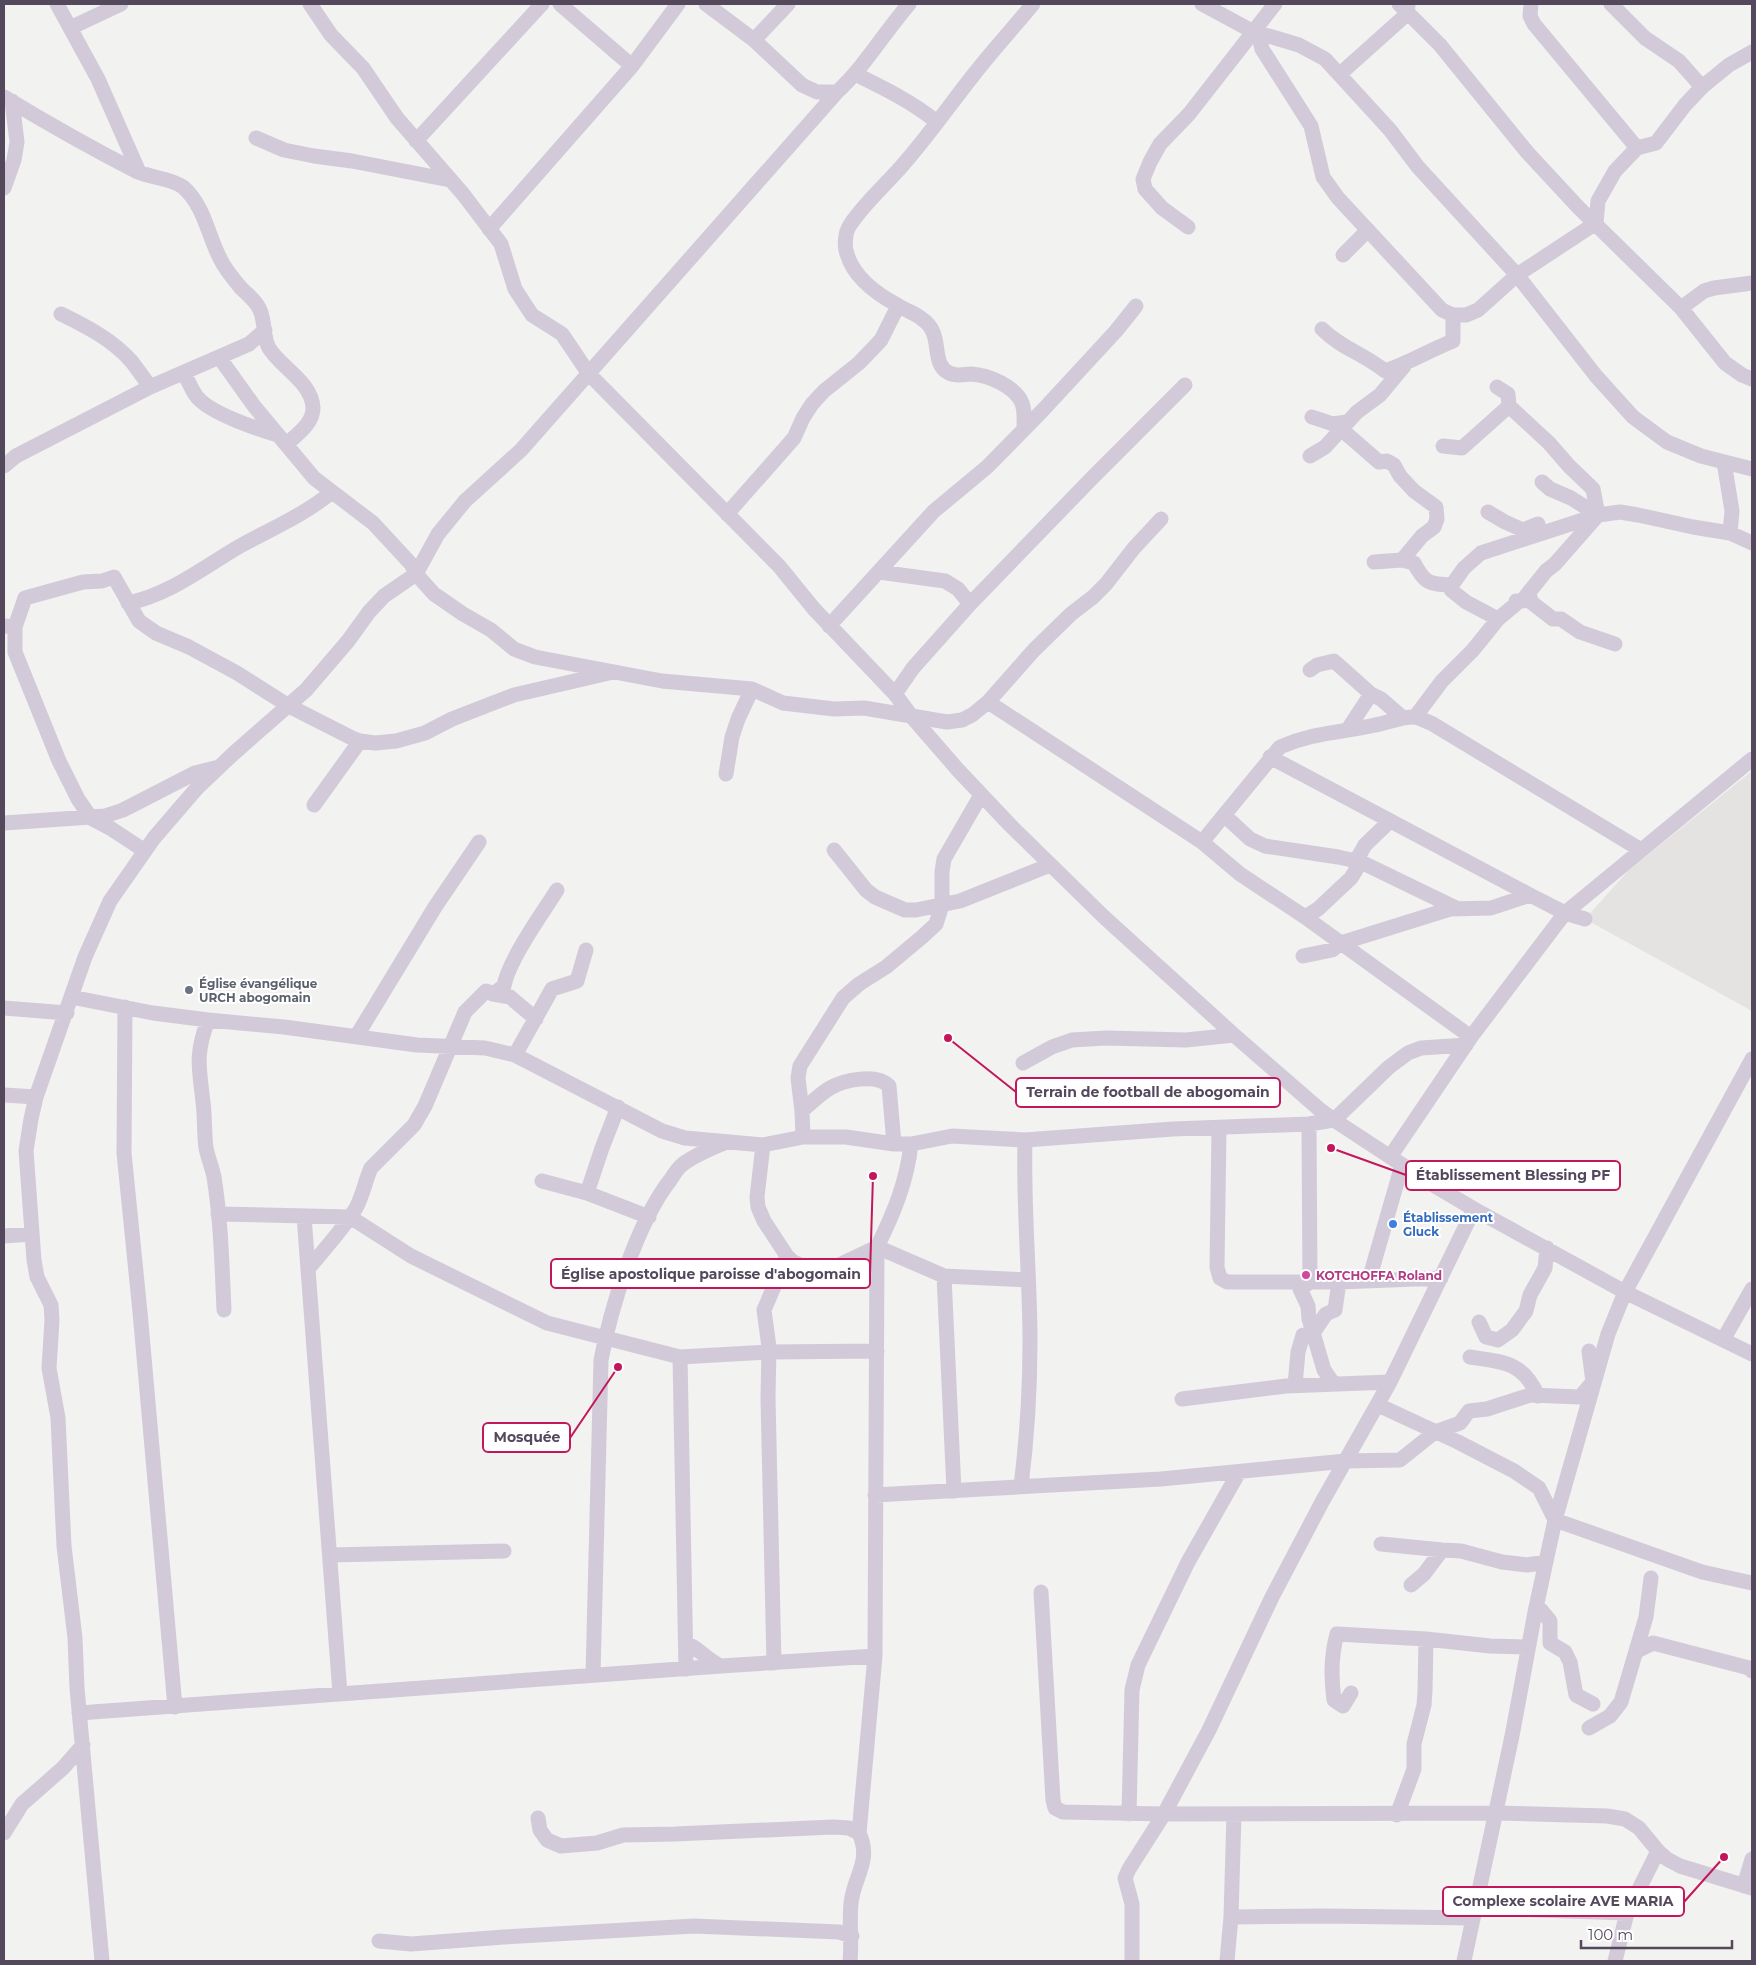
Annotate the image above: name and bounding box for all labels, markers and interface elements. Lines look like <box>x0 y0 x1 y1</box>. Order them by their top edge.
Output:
place label: Église évangélique URCH abogomain <box>199 976 318 1005</box>
marker: Église évangélique URCH abogomain <box>183 984 195 996</box>
callout: Terrain de football de abogomain <box>1016 1078 1280 1107</box>
text: Terrain de football de abogomain <box>1026 1083 1270 1101</box>
callout: Établissement Blessing PF <box>1406 1161 1620 1190</box>
text: Établissement Blessing PF <box>1416 1166 1610 1184</box>
place label: Établissement Gluck <box>1403 1210 1494 1239</box>
marker: Établissement Gluck <box>1387 1218 1399 1230</box>
callout: Église apostolique paroisse d'abogomain <box>551 1259 870 1288</box>
text: Église apostolique paroisse d'abogomain <box>561 1265 861 1283</box>
place label: KOTCHOFFA Roland <box>1316 1268 1442 1283</box>
marker: KOTCHOFFA Roland <box>1300 1269 1312 1281</box>
callout: Mosquée <box>483 1423 570 1452</box>
text: Mosquée <box>494 1428 561 1446</box>
callout: Complexe scolaire AVE MARIA <box>1443 1887 1684 1916</box>
text: Complexe scolaire AVE MARIA <box>1452 1892 1674 1910</box>
scale bar <box>1581 1918 1732 1950</box>
text: 100 m <box>1588 1925 1633 1944</box>

